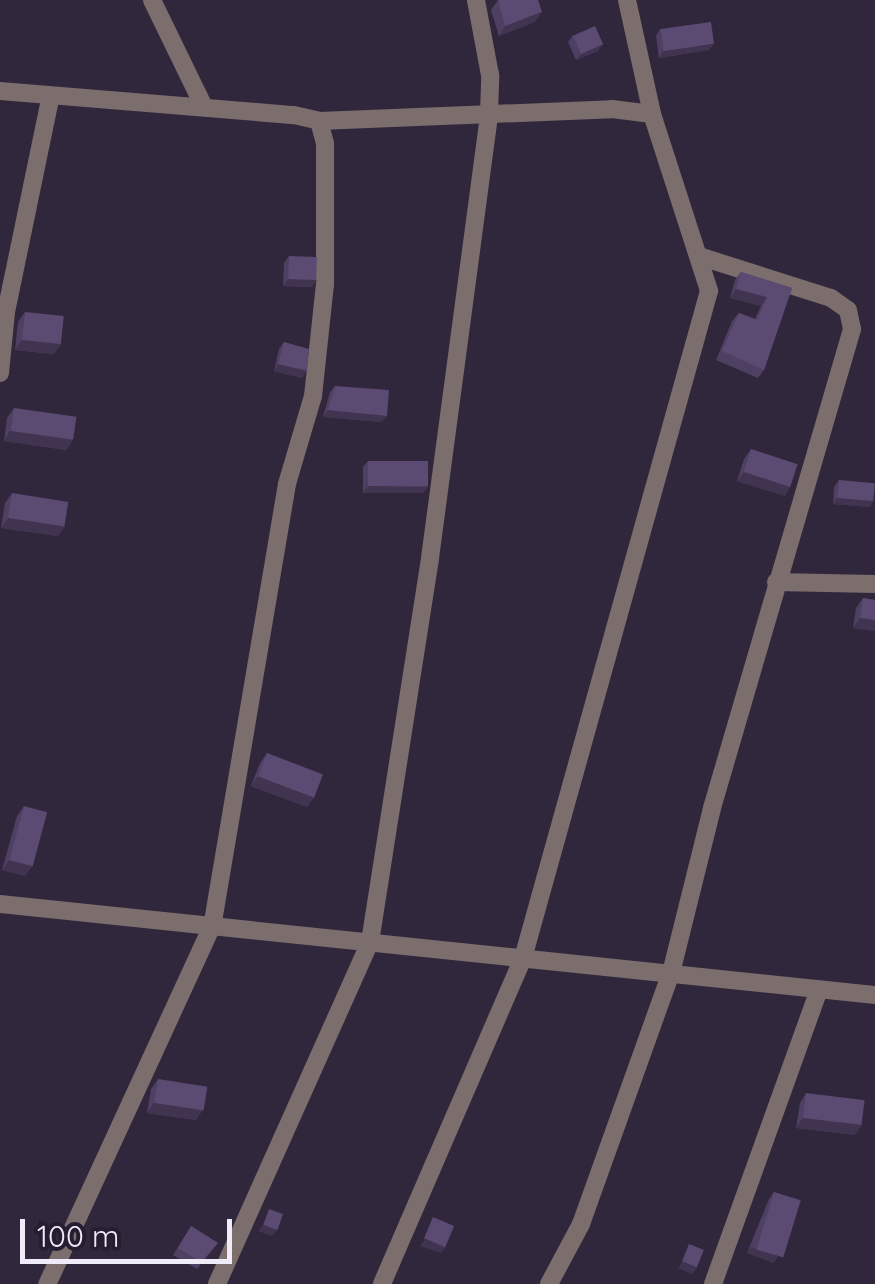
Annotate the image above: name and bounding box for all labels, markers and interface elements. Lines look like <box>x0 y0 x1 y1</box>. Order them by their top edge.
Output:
scale bar <box>25 1199 238 1261</box>
text: 100 m <box>37 1217 119 1255</box>

